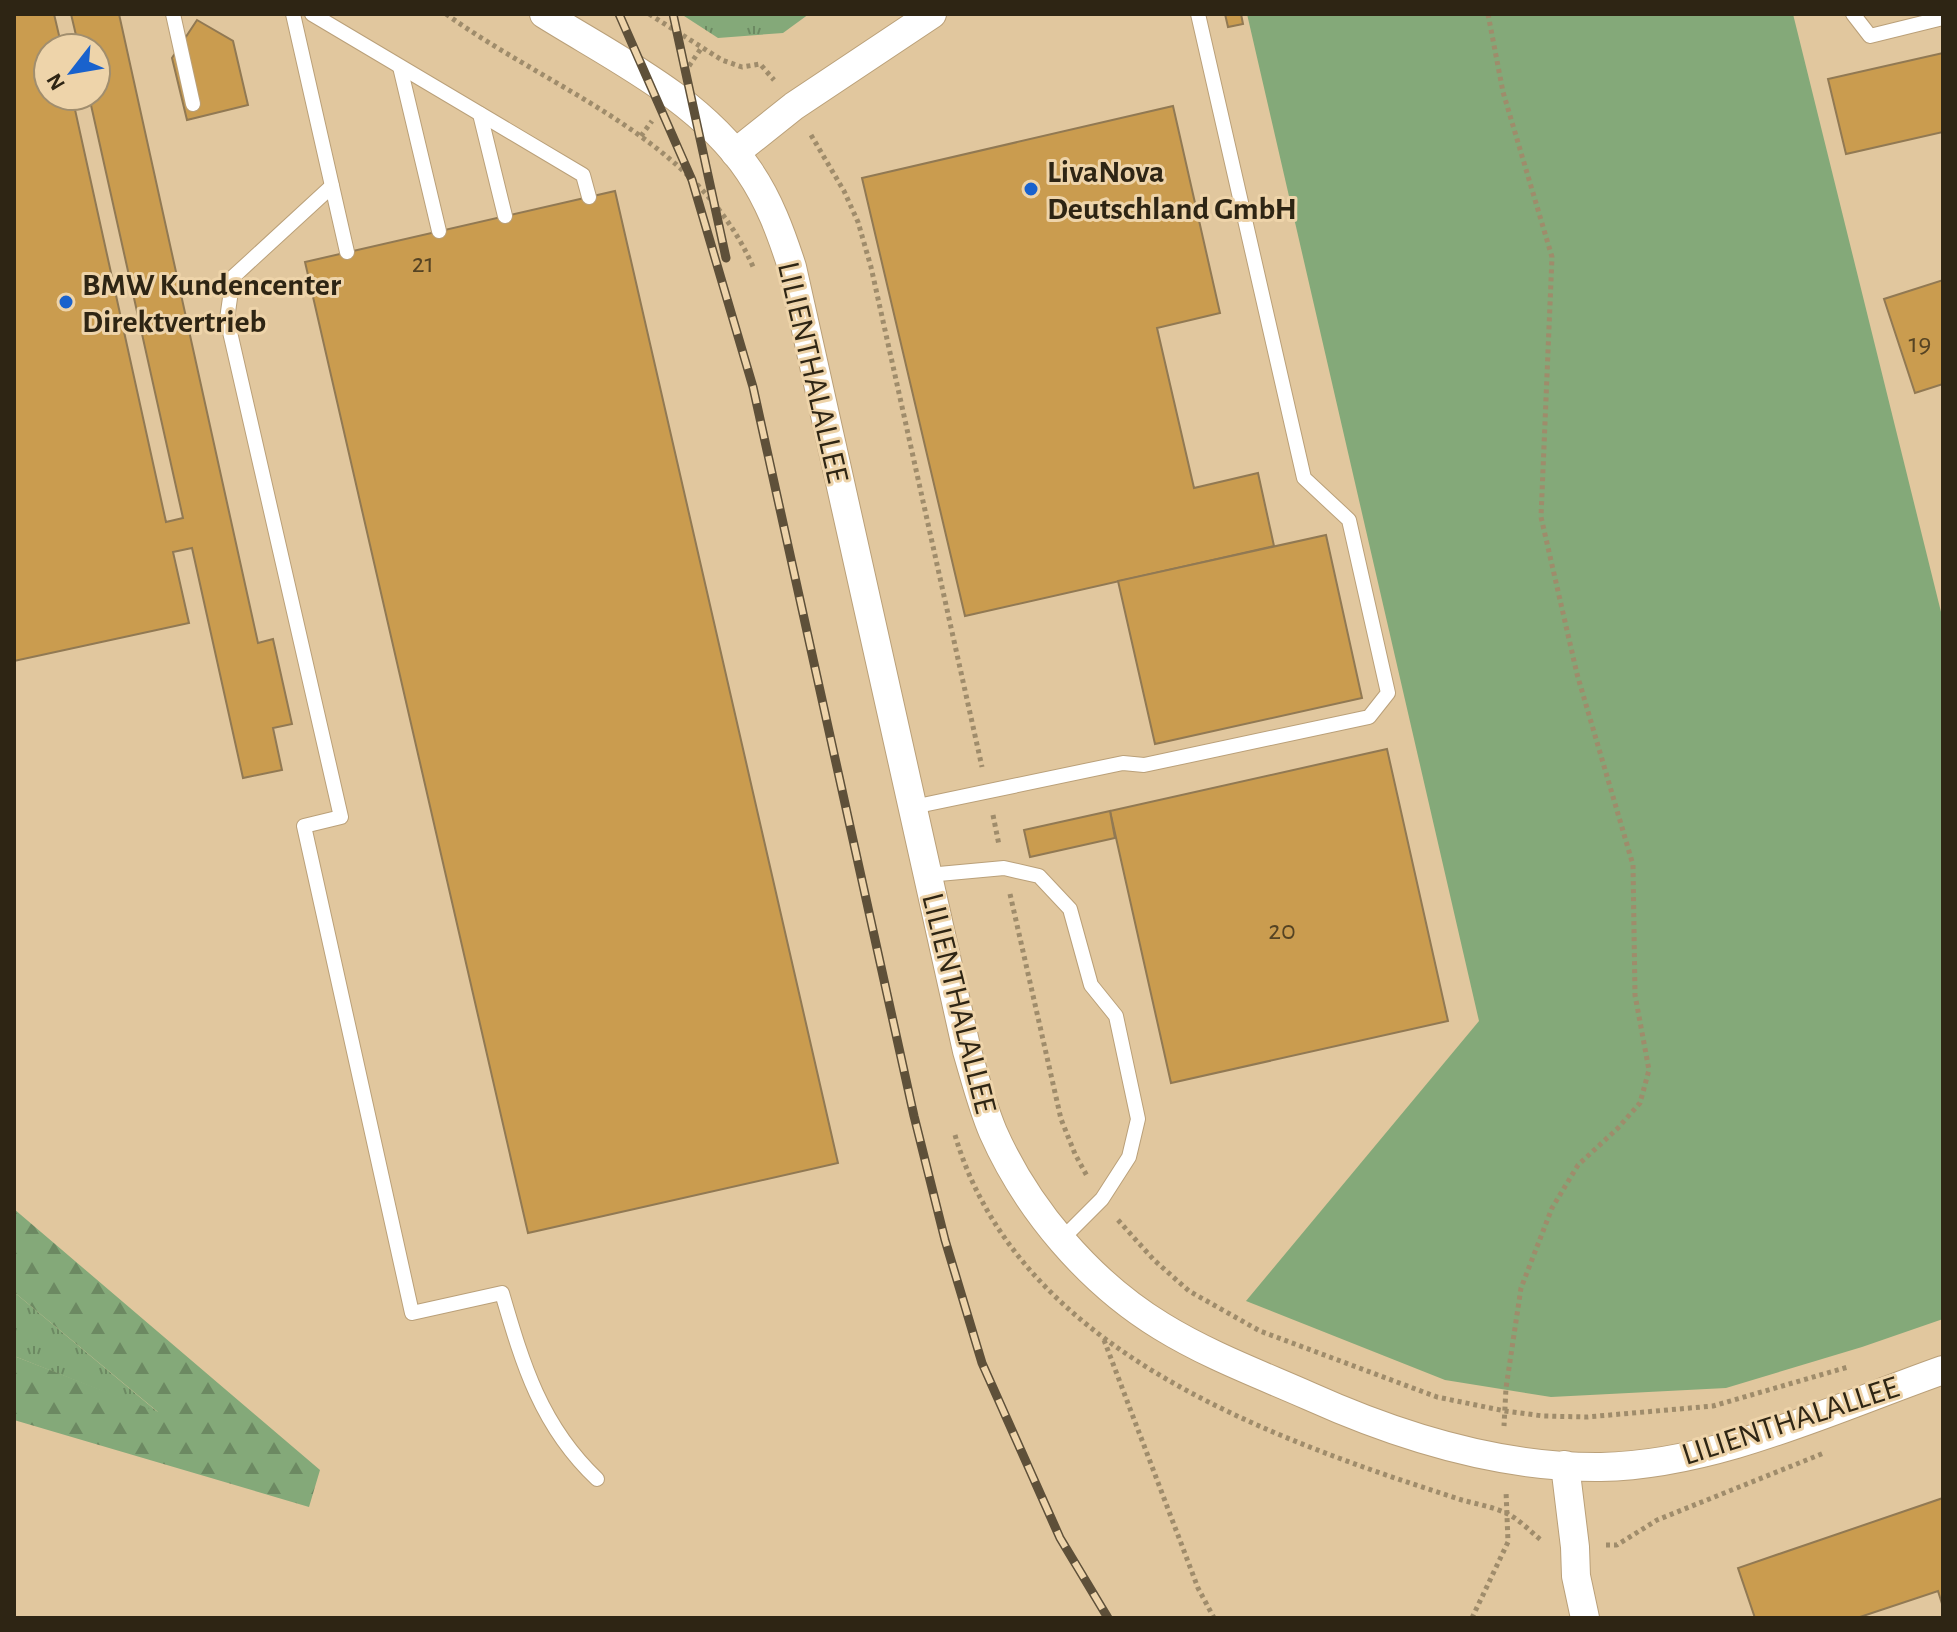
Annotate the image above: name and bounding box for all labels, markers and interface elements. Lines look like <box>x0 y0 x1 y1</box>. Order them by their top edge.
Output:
north arrow <box>32 32 112 112</box>
text: N <box>42 70 69 94</box>
place label: LivaNova Deutschland GmbH <box>1047 156 1297 225</box>
marker: LivaNova Deutschland GmbH <box>1022 180 1040 198</box>
house number: 21 <box>412 250 434 278</box>
street label: LILIENTHALALLEE <box>772 259 854 486</box>
place label: BMW Kundencenter Direktvertrieb <box>82 269 341 338</box>
marker: BMW Kundencenter Direktvertrieb <box>57 293 75 311</box>
house number: 19 <box>1909 330 1931 358</box>
street label: LILIENTHALALLEE <box>916 890 1002 1117</box>
house number: 20 <box>1268 917 1296 945</box>
street label: LILIENTHALALLEE <box>1678 1371 1903 1471</box>

